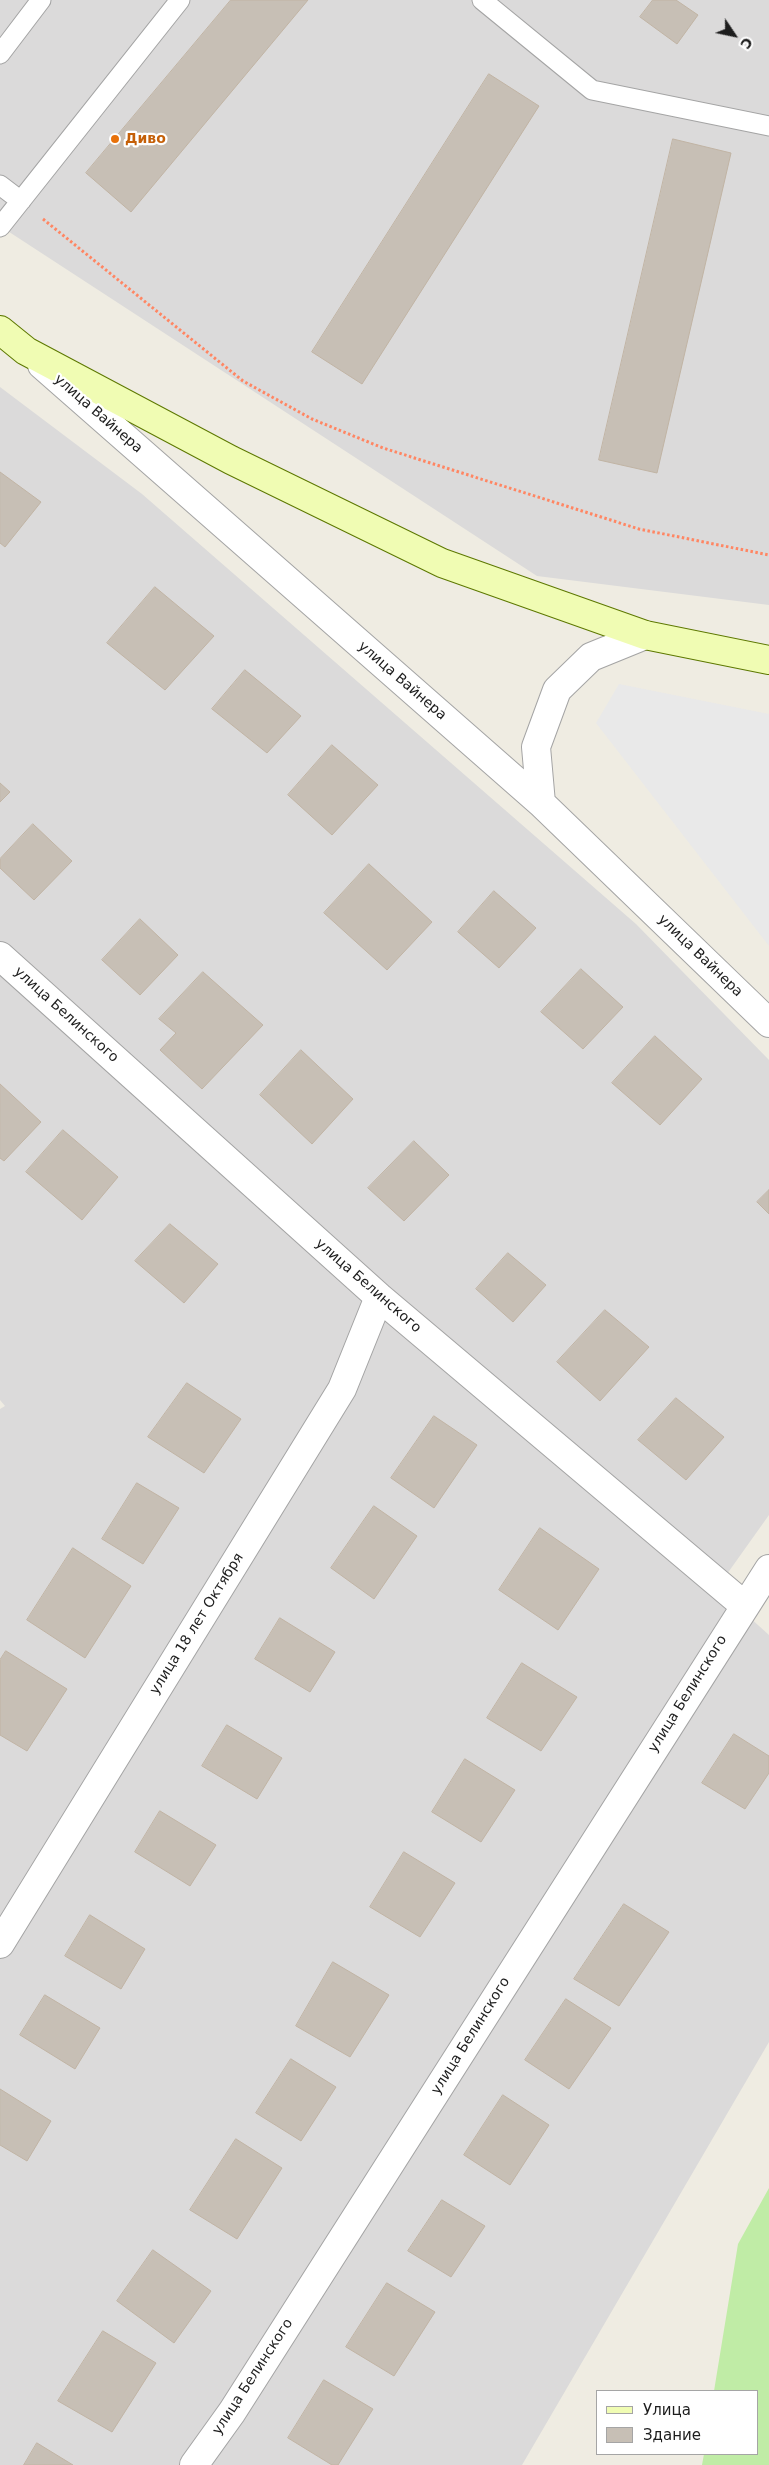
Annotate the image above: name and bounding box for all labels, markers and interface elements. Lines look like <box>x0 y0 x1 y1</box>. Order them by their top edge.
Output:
north arrow <box>709 10 759 60</box>
text: С <box>737 35 756 52</box>
place label: Диво <box>125 131 166 147</box>
marker: Диво <box>109 133 121 145</box>
street label: улица Вайнера <box>50 371 146 457</box>
street label: улица Вайнера <box>354 638 450 724</box>
street label: улица Вайнера <box>654 911 746 1001</box>
street label: улица Белинского <box>10 964 122 1066</box>
street label: улица Белинского <box>312 1235 424 1337</box>
street label: улица 18 лет Октября <box>147 1550 247 1698</box>
street label: улица Белинского <box>645 1632 731 1756</box>
street label: улица Белинского <box>428 1974 514 2098</box>
street label: улица Белинского <box>209 2316 297 2438</box>
legend <box>596 2390 759 2455</box>
text: Улица <box>643 2401 691 2419</box>
text: Здание <box>643 2426 701 2444</box>

